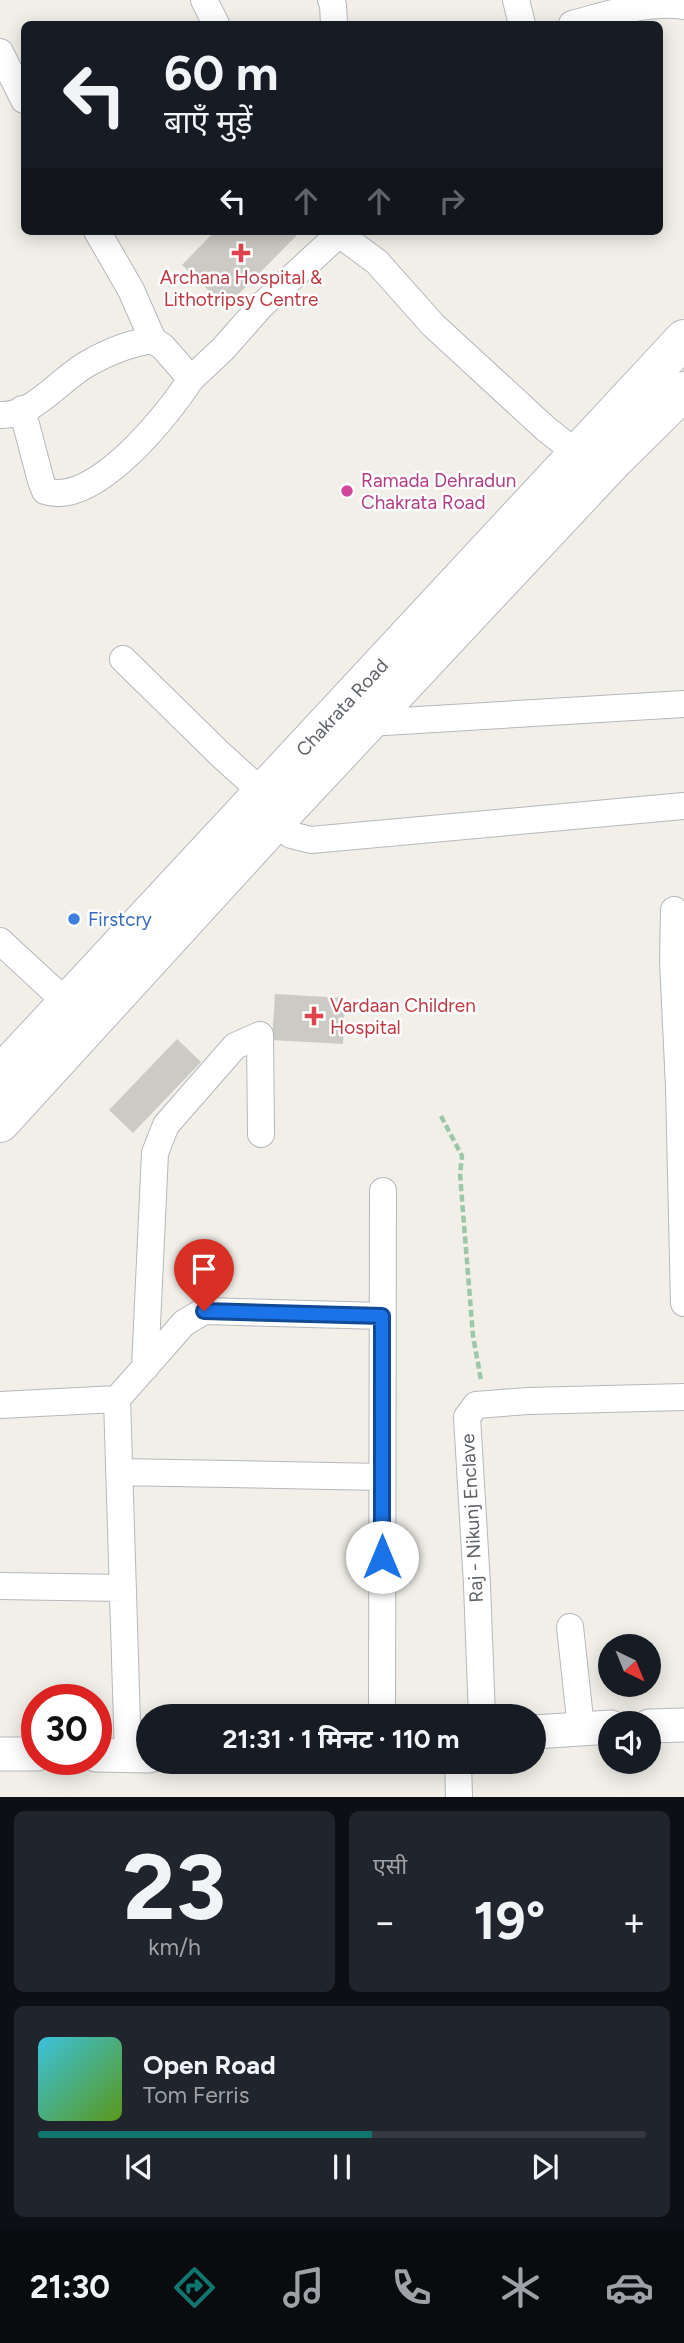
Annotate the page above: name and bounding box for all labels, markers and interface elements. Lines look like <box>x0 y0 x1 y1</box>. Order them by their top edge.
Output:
text: 60 m <box>164 43 279 102</box>
icon: left <box>49 49 140 140</box>
text: बाएँ मुड़ें <box>164 103 252 141</box>
icon: left <box>214 182 252 220</box>
icon: ahead <box>287 182 325 220</box>
icon: ahead <box>360 182 398 220</box>
icon: right <box>433 182 471 220</box>
marker: Archana Hospital & Lithotripsy Centre <box>231 243 251 263</box>
place label: Archana Hospital & Lithotripsy Centre <box>160 266 323 311</box>
place label: Ramada Dehradun Chakrata Road <box>361 469 516 514</box>
marker: Ramada Dehradun Chakrata Road <box>339 483 355 499</box>
street label: Chakrata Road <box>291 654 393 761</box>
place label: Firstcry <box>88 908 152 931</box>
marker: Firstcry <box>66 911 82 927</box>
place label: Vardaan Children Hospital <box>330 994 476 1039</box>
marker: Vardaan Children Hospital <box>304 1006 324 1026</box>
pin <box>174 1239 234 1311</box>
icon: arrive <box>185 1250 223 1288</box>
street label: Raj - Nikunj Enclave <box>456 1433 488 1603</box>
position arrow <box>345 1520 419 1594</box>
north arrow <box>598 1634 662 1698</box>
map controls <box>598 1634 661 1774</box>
speed limit sign: 30 <box>21 1684 112 1775</box>
button: sound <box>598 1711 661 1774</box>
text: 21:31 · 1 मिनट · 110 m <box>223 1723 459 1755</box>
text: 23 <box>123 1833 226 1942</box>
text: एसी <box>373 1852 407 1880</box>
text: 19° <box>474 1890 545 1952</box>
text: − <box>373 1899 397 1945</box>
text: + <box>622 1899 646 1945</box>
text: km/h <box>148 1933 201 1961</box>
text: Open Road <box>143 2049 276 2081</box>
text: Tom Ferris <box>143 2081 249 2109</box>
icon: previous <box>120 2148 158 2186</box>
icon: pause <box>323 2148 361 2186</box>
icon: next <box>526 2148 564 2186</box>
icon: directions <box>170 2263 219 2312</box>
icon: music <box>279 2263 328 2312</box>
icon: phone <box>387 2263 436 2312</box>
icon: climate <box>496 2263 545 2312</box>
icon: car <box>605 2263 654 2312</box>
text: 21:30 <box>30 2268 110 2306</box>

